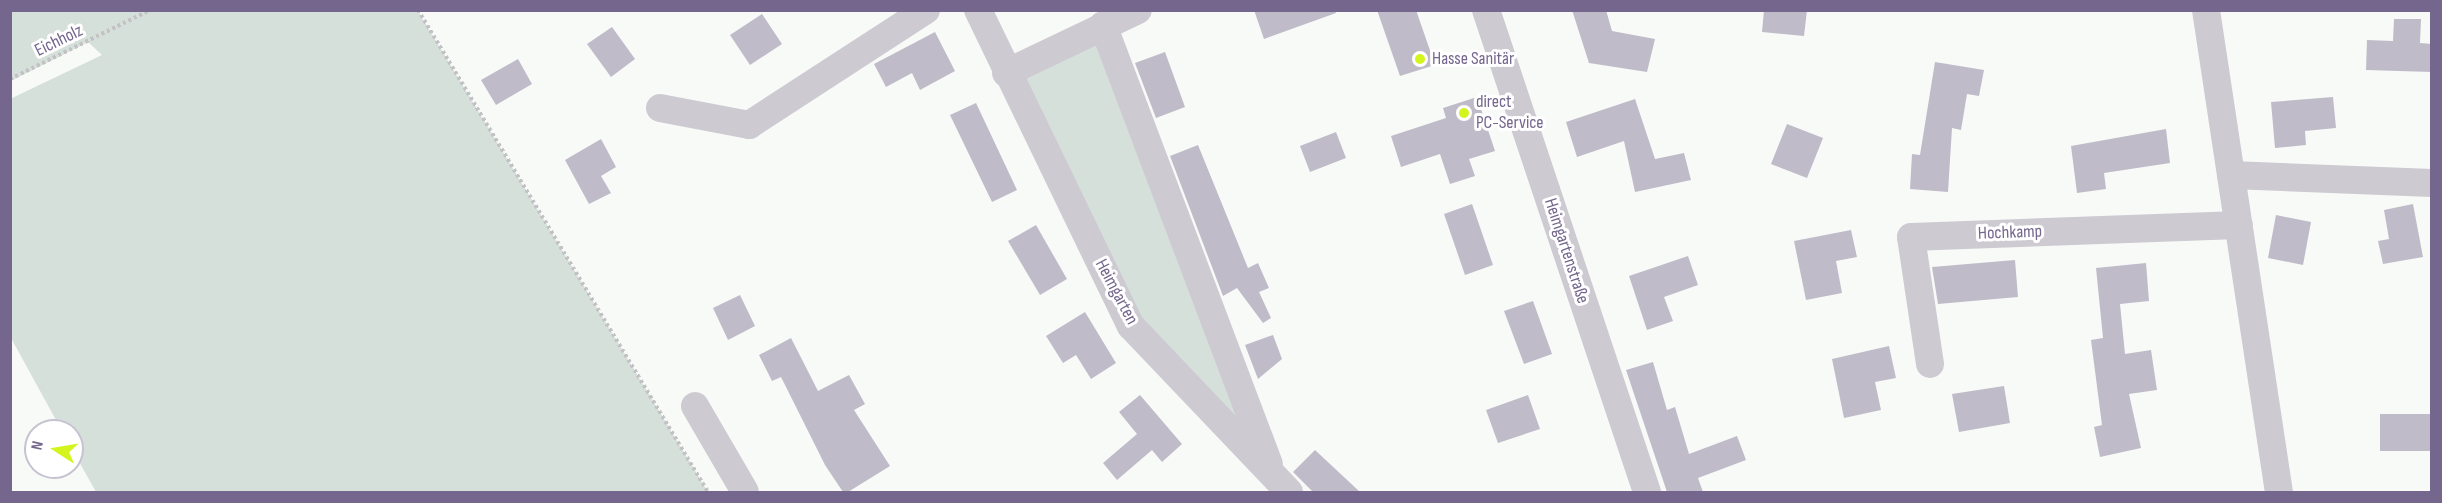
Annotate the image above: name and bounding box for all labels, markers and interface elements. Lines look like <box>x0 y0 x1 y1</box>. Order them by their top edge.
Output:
street label: Eichholz <box>32 20 86 62</box>
place label: Hasse Sanitär <box>1432 48 1514 70</box>
marker: Hasse Sanitär <box>1413 52 1427 66</box>
place label: direct PC-Service <box>1476 92 1544 134</box>
marker: direct PC-Service <box>1457 106 1471 120</box>
street label: Heimgartenstraße <box>1539 196 1593 306</box>
street label: Hochkamp <box>1977 221 2043 245</box>
street label: Heimgarten <box>1090 256 1142 328</box>
north arrow <box>24 419 84 479</box>
text: N <box>28 439 48 452</box>

